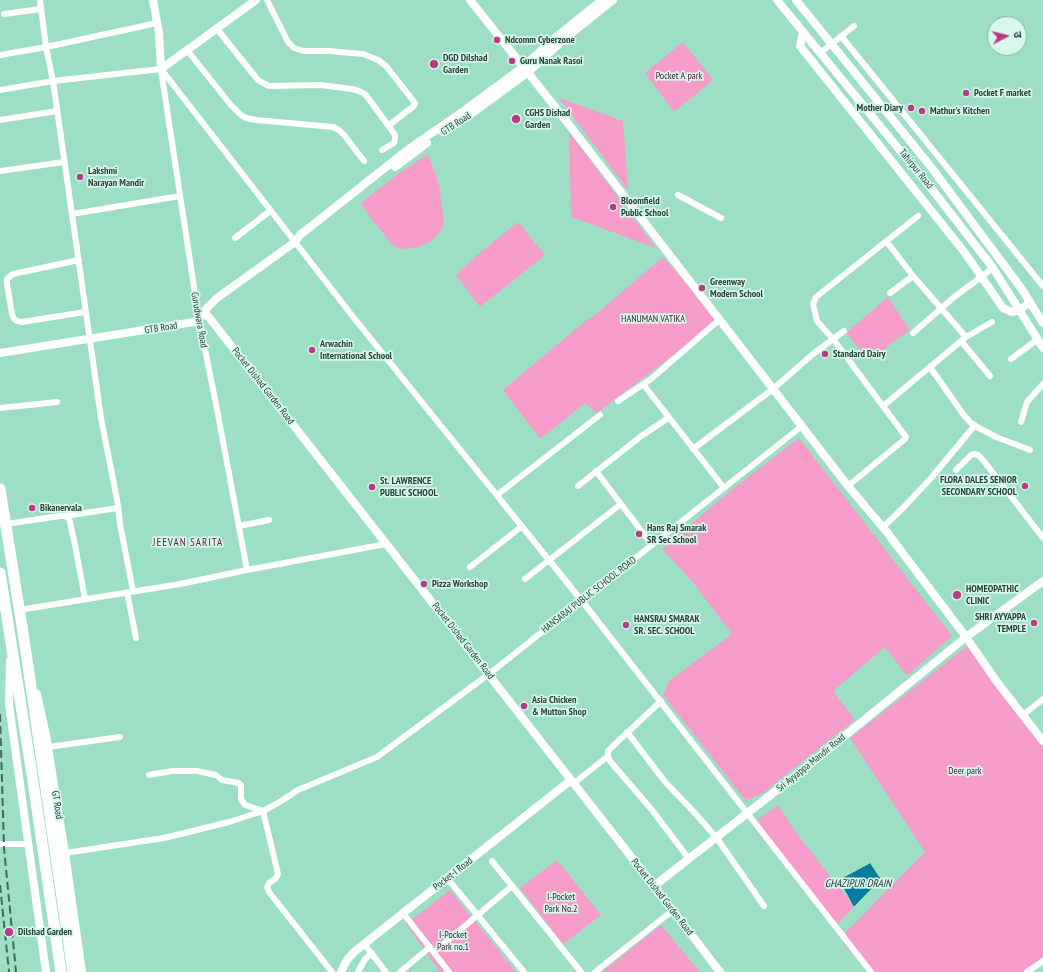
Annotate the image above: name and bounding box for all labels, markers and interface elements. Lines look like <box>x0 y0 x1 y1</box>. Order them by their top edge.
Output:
north arrow <box>987 16 1027 56</box>
text: उ <box>1011 31 1025 39</box>
place label: Ndcomm Cyberzone <box>505 34 575 46</box>
marker: Ndcomm Cyberzone <box>492 35 502 45</box>
place label: DGD Dilshad Garden <box>443 52 487 76</box>
place label: Guru Nanak Rasoi <box>520 55 583 67</box>
marker: Guru Nanak Rasoi <box>507 56 517 66</box>
marker: DGD Dilshad Garden <box>428 58 440 70</box>
park label: Pocket A park <box>656 70 702 82</box>
place label: Pocket F market <box>974 87 1031 99</box>
marker: Pocket F market <box>961 88 971 98</box>
place label: Mother Diary <box>857 102 903 114</box>
marker: Mother Diary <box>906 103 916 113</box>
place label: Mathur's Kitchen <box>930 105 990 117</box>
marker: Mathur's Kitchen <box>917 106 927 116</box>
place label: CGHS Dishad Garden <box>525 107 570 130</box>
street label: GTB Road <box>439 110 473 138</box>
marker: CGHS Dishad Garden <box>510 113 522 125</box>
street label: Tahirpur Road <box>896 147 936 191</box>
place label: Lakshmi Narayan Mandir <box>88 165 144 188</box>
marker: Lakshmi Narayan Mandir <box>75 172 85 182</box>
place label: Bloomfield Public School <box>621 195 668 218</box>
marker: Bloomfield Public School <box>608 202 618 212</box>
place label: Greenway Modern School <box>710 276 763 300</box>
marker: Greenway Modern School <box>697 283 707 293</box>
street label: Gurudwara Road <box>188 291 210 349</box>
park label: HANUMAN VATIKA <box>621 313 685 325</box>
street label: GTB Road <box>144 319 178 337</box>
place label: Arwachin International School <box>320 338 392 362</box>
street label: Pocket Dishad Garden Road <box>229 345 297 427</box>
marker: Arwachin International School <box>307 345 317 355</box>
place label: Standard Dairy <box>833 348 886 360</box>
marker: Standard Dairy <box>820 349 830 359</box>
place label: FLORA DALES SENIOR SECONDARY SCHOOL <box>940 474 1017 498</box>
place label: St. LAWRENCE PUBLIC SCHOOL <box>380 475 438 498</box>
marker: FLORA DALES SENIOR SECONDARY SCHOOL <box>1020 481 1030 491</box>
marker: St. LAWRENCE PUBLIC SCHOOL <box>367 482 377 492</box>
place label: Bikanervala <box>40 502 82 514</box>
marker: Bikanervala <box>27 503 37 513</box>
place label: Hans Raj Smarak SR Sec School <box>647 522 706 546</box>
marker: Hans Raj Smarak SR Sec School <box>634 529 644 539</box>
district label: JEEVAN SARITA <box>153 536 223 550</box>
street label: HANSARAJ PUBLIC SCHOOL ROAD <box>539 554 639 636</box>
place label: Pizza Workshop <box>432 578 488 590</box>
marker: Pizza Workshop <box>419 579 429 589</box>
place label: HOMEOPATHIC CLINIC <box>966 583 1019 606</box>
marker: HOMEOPATHIC CLINIC <box>951 589 963 601</box>
street label: Pocket Dishad Garden Road <box>429 600 497 682</box>
place label: SHRI AYYAPPA TEMPLE <box>975 611 1026 634</box>
place label: HANSRAJ SMARAK SR. SEC. SCHOOL <box>634 613 700 636</box>
marker: SHRI AYYAPPA TEMPLE <box>1029 618 1039 628</box>
marker: HANSRAJ SMARAK SR. SEC. SCHOOL <box>621 620 631 630</box>
place label: Asia Chicken & Mutton Shop <box>532 694 586 718</box>
marker: Asia Chicken & Mutton Shop <box>519 701 529 711</box>
street label: Sri Ayyappa Mandir Road <box>774 731 848 795</box>
park label: Deer park <box>948 765 982 777</box>
street label: GT Road <box>49 790 65 820</box>
street label: Pocket-I Road <box>431 855 475 893</box>
street label: Pocket Dishad Garden Road <box>628 856 696 938</box>
water label: GHAZIPUR DRAIN <box>825 877 891 891</box>
park label: I-Pocket Park No.2 <box>545 891 577 914</box>
marker: Dilshad Garden <box>3 926 15 938</box>
place label: Dilshad Garden <box>18 926 72 938</box>
park label: I-Pocket Park no.1 <box>437 929 469 952</box>

